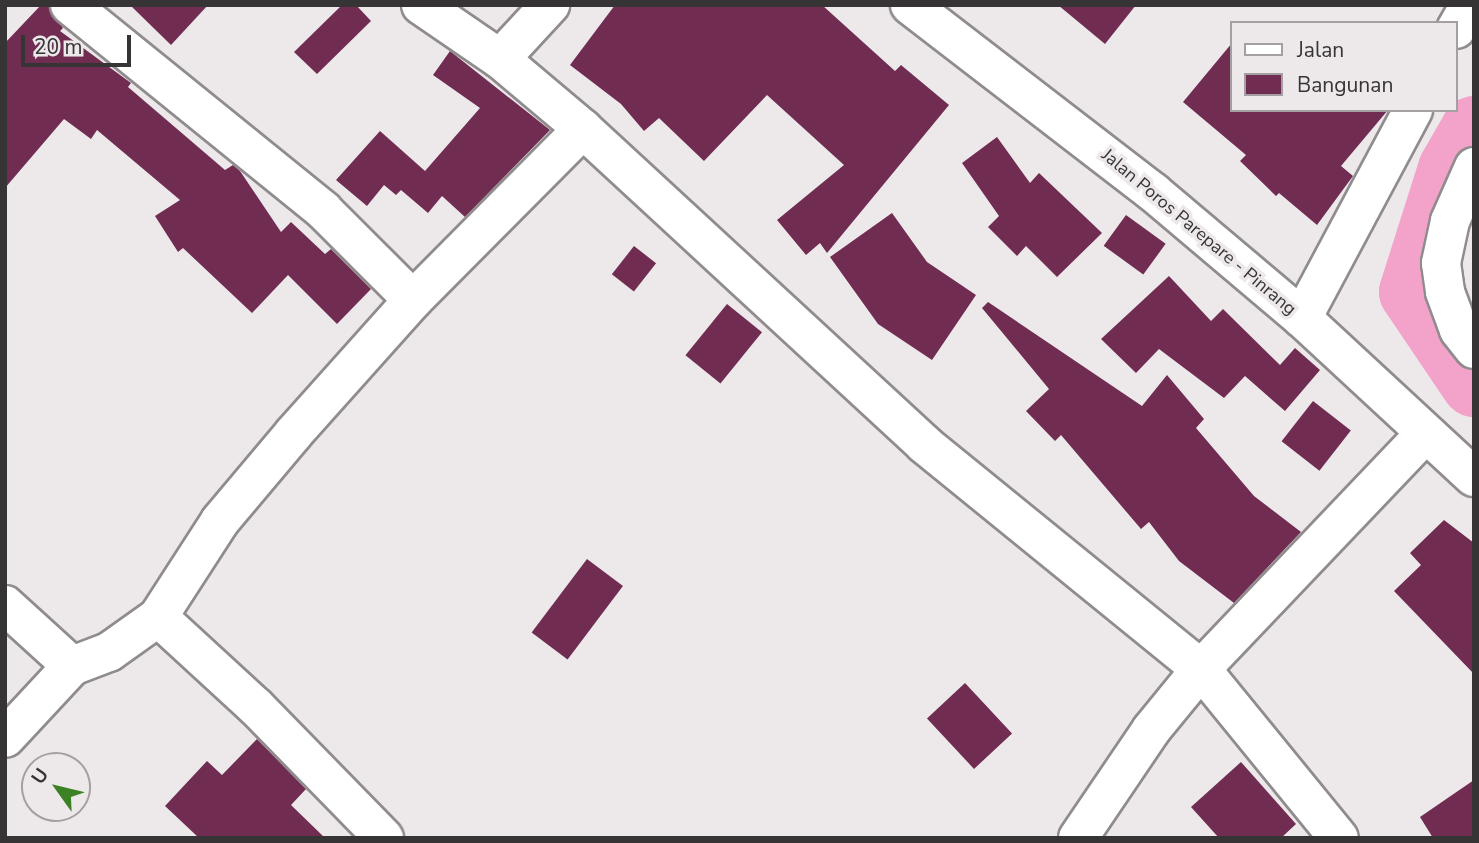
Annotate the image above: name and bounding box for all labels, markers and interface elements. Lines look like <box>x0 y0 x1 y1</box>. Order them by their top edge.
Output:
scale bar <box>24 21 135 65</box>
legend <box>1230 21 1458 112</box>
text: 20 m <box>34 33 83 61</box>
text: Jalan <box>1297 36 1344 64</box>
text: Bangunan <box>1297 71 1393 99</box>
street label: Jalan Poros Parepare - Pinrang <box>1097 144 1301 320</box>
north arrow <box>21 752 91 822</box>
text: U <box>26 763 55 789</box>

